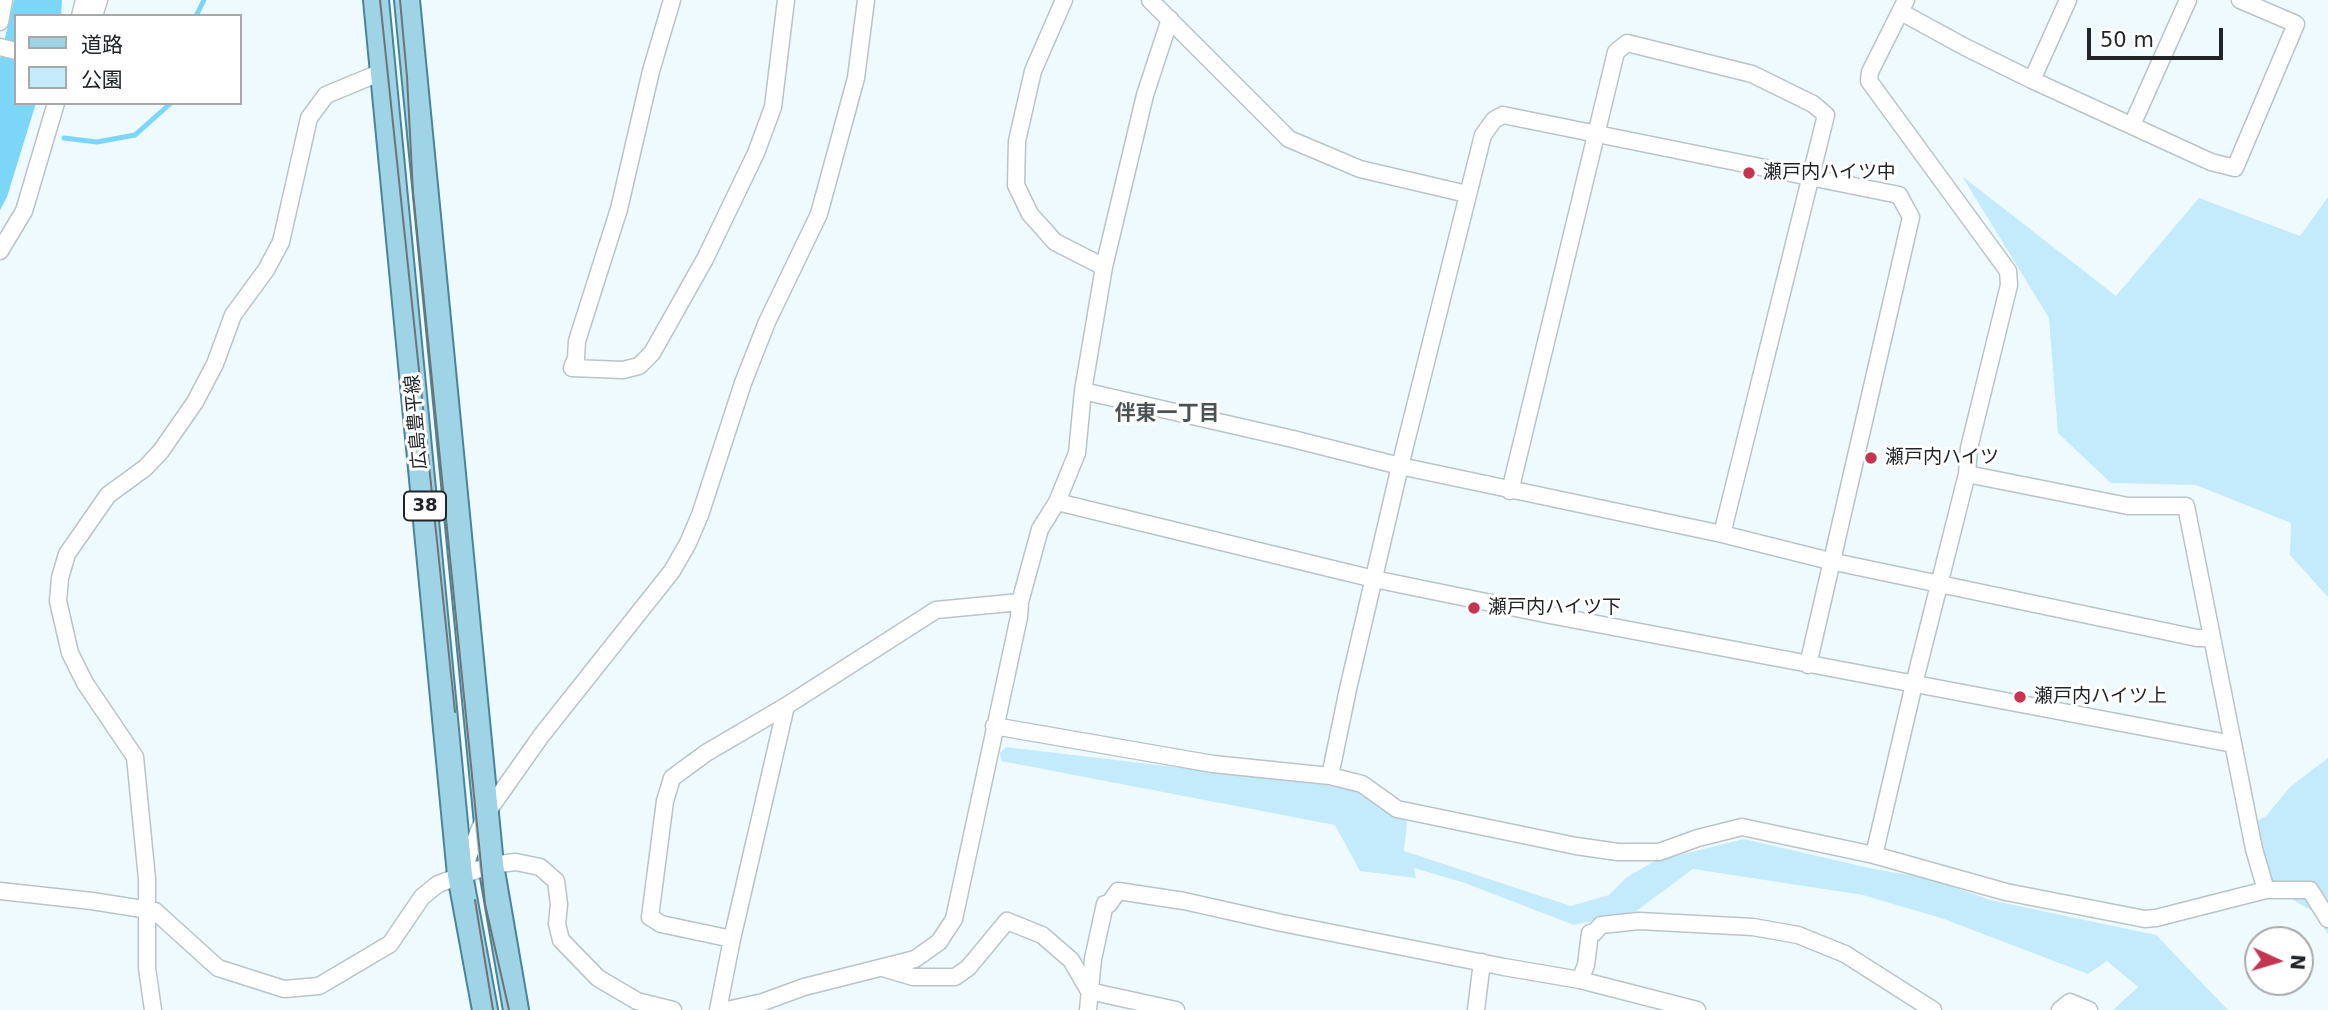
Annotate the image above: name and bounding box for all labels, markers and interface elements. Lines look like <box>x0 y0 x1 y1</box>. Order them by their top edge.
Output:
legend <box>14 14 242 105</box>
scale bar <box>2090 14 2226 58</box>
text: 50 m <box>2100 28 2154 52</box>
text: 道路 <box>81 33 123 57</box>
text: 公園 <box>81 68 123 92</box>
place label: 瀬戸内ハイツ中 <box>1763 162 1896 184</box>
marker: 瀬戸内ハイツ中 <box>1741 165 1757 181</box>
street label: 広島豊平線 <box>402 374 432 470</box>
district label: 伴東一丁目 <box>1115 402 1219 428</box>
place label: 瀬戸内ハイツ <box>1885 447 1999 469</box>
marker: 瀬戸内ハイツ <box>1863 450 1879 466</box>
road number: 38 <box>404 492 446 520</box>
place label: 瀬戸内ハイツ下 <box>1488 597 1621 619</box>
marker: 瀬戸内ハイツ下 <box>1466 600 1482 616</box>
place label: 瀬戸内ハイツ上 <box>2034 686 2167 708</box>
marker: 瀬戸内ハイツ上 <box>2012 689 2028 705</box>
north arrow <box>2244 926 2314 996</box>
text: N <box>2286 954 2309 971</box>

